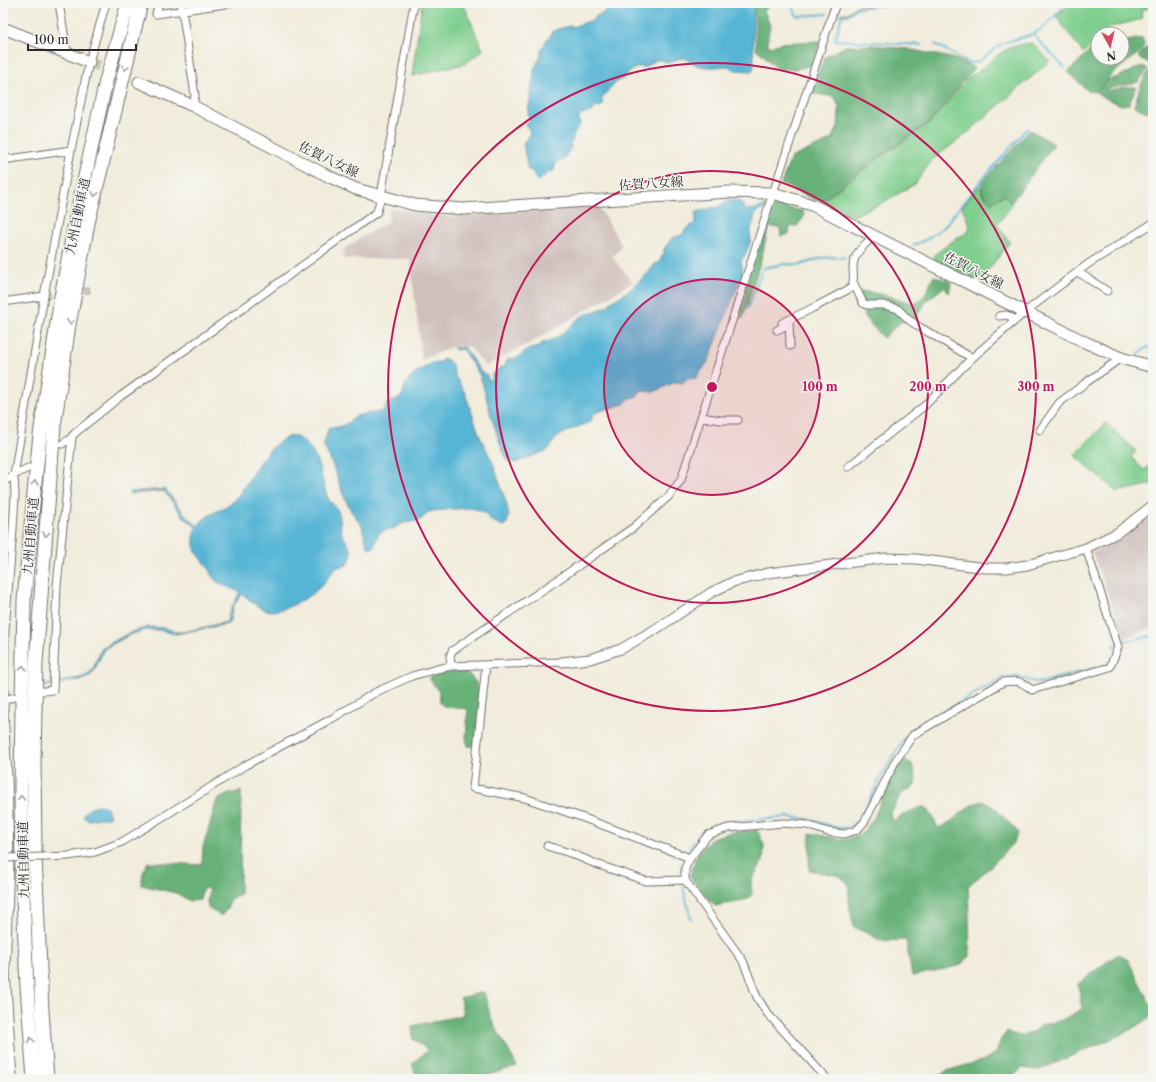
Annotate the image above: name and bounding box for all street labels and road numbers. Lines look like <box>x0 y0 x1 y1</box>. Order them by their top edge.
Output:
street label: 佐賀八女線 <box>296 138 362 180</box>
street label: 佐賀八女線 <box>618 173 684 193</box>
street label: 九州自動車道 <box>61 176 93 256</box>
street label: 佐賀八女線 <box>941 248 1007 292</box>
street label: 九州自動車道 <box>19 496 41 576</box>
street label: 九州自動車道 <box>14 821 32 899</box>

